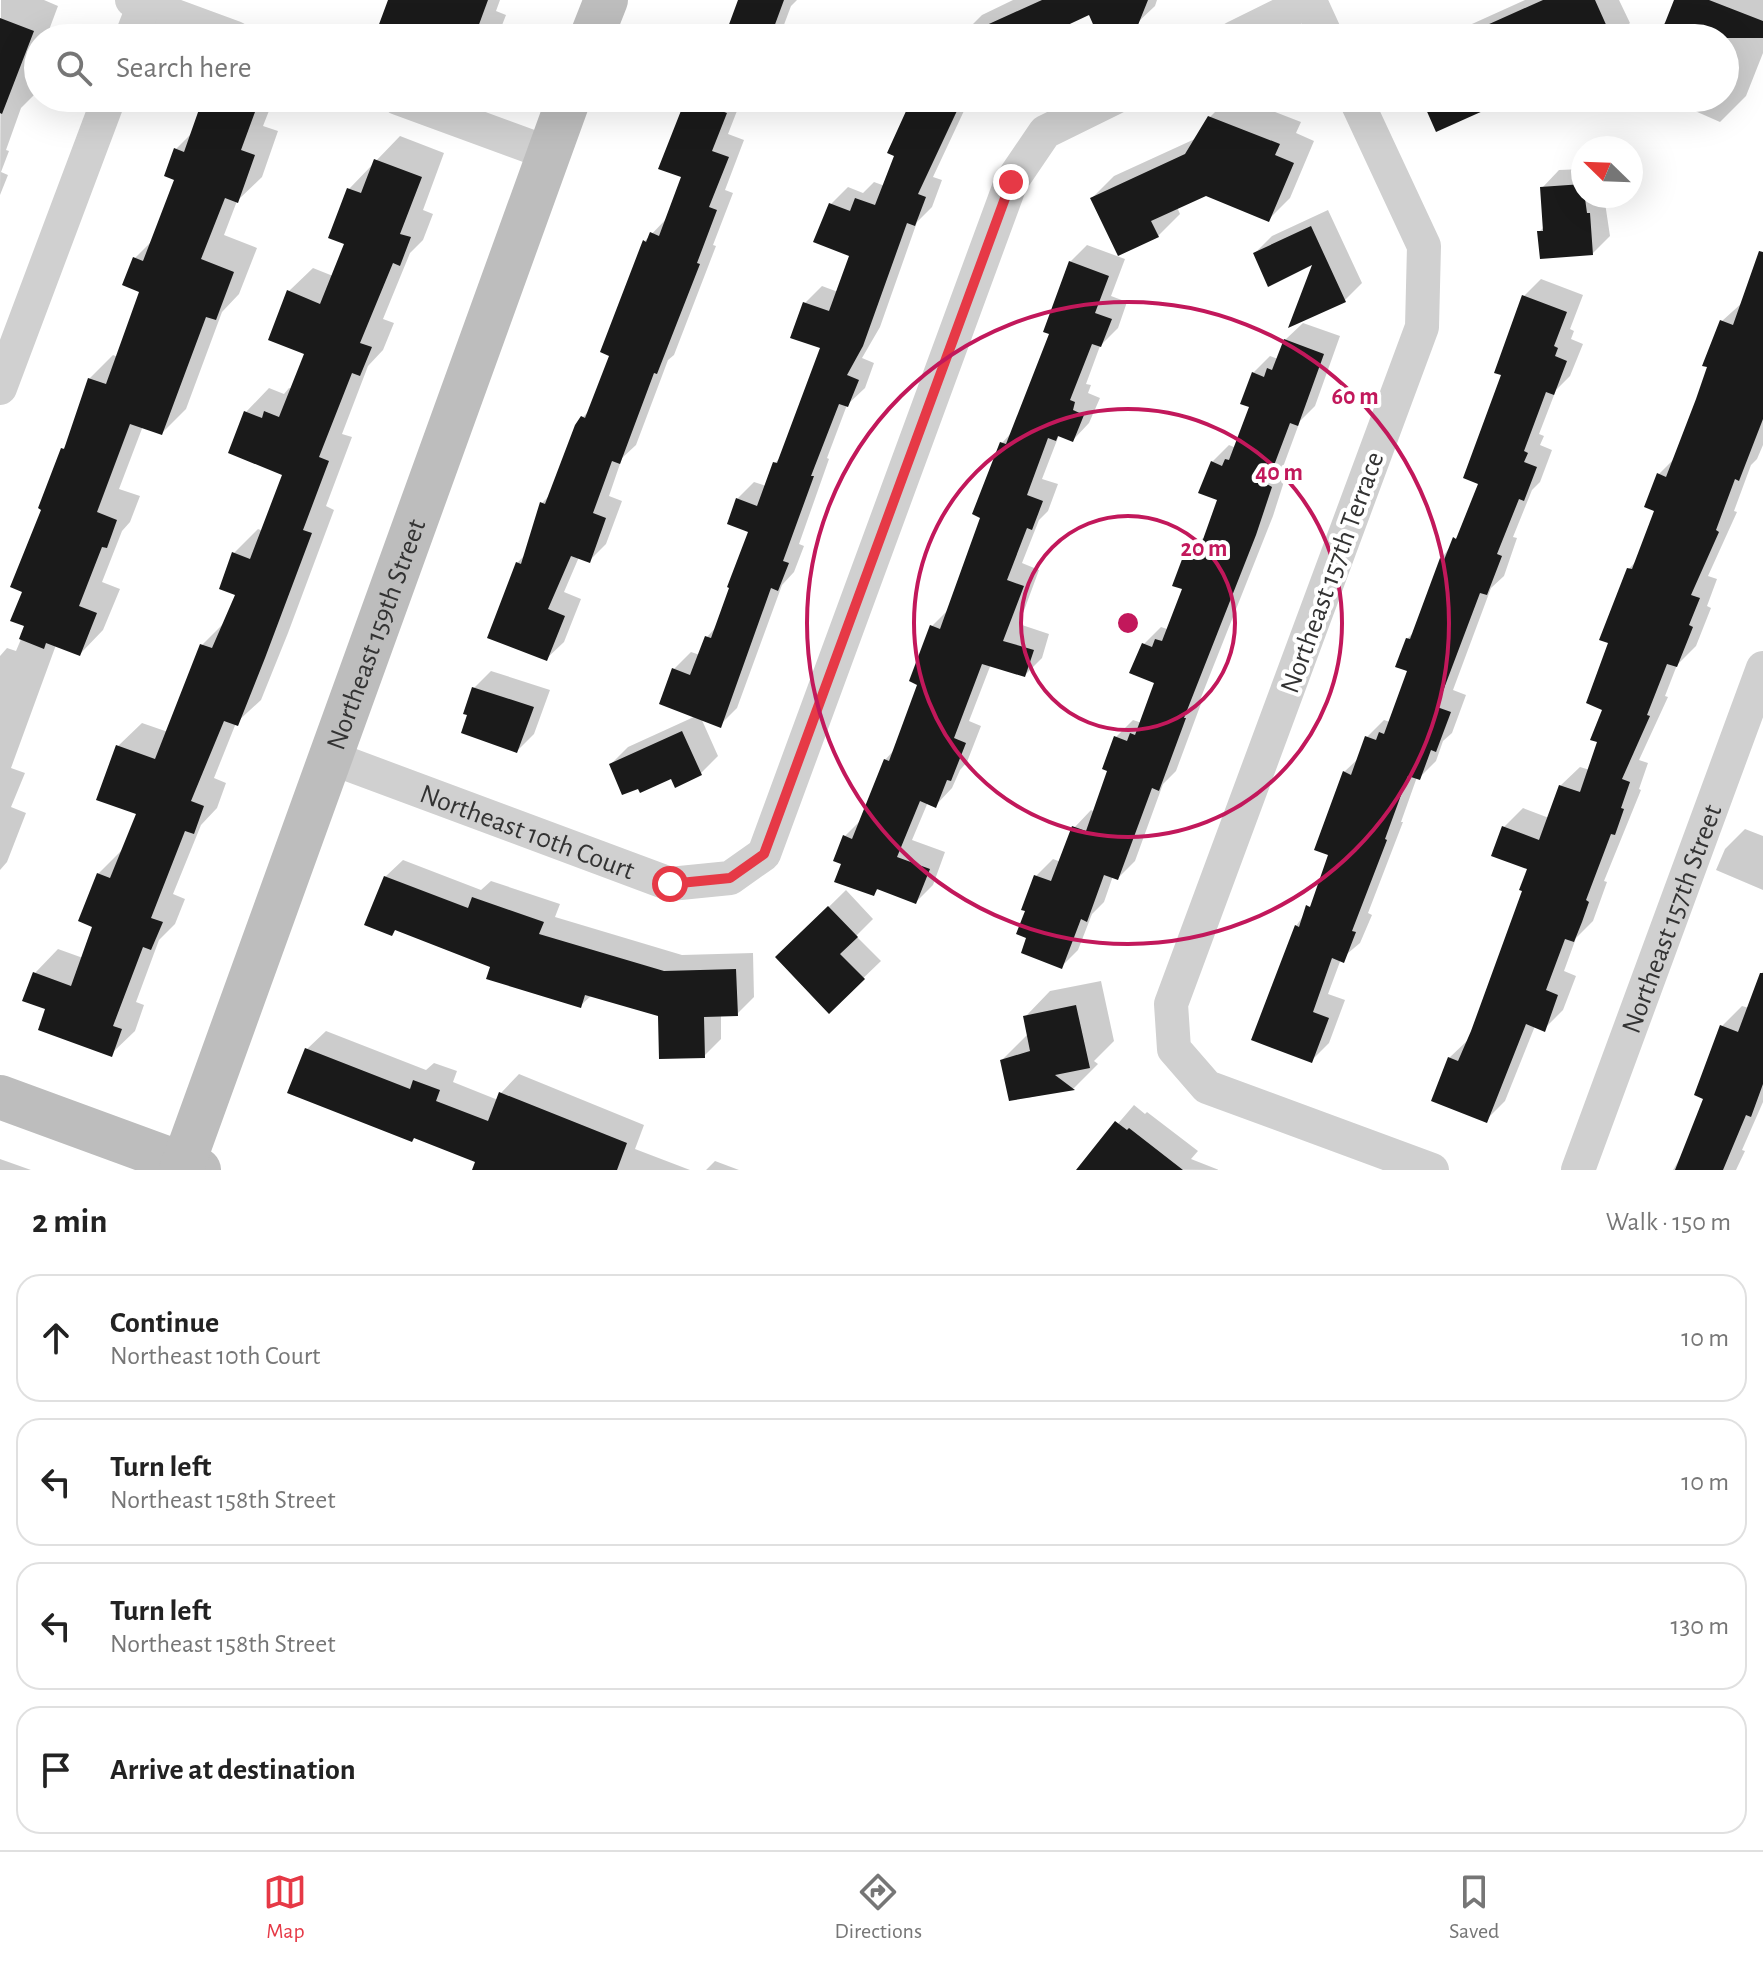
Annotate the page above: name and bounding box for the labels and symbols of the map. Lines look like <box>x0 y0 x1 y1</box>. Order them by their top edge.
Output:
north arrow <box>1571 136 1643 208</box>
route end <box>993 164 1029 200</box>
text: 60 m <box>1331 385 1379 409</box>
street label: Northeast 157th Terrace <box>1276 448 1390 697</box>
text: 40 m <box>1255 461 1303 485</box>
street label: Northeast 159th Street <box>322 516 431 754</box>
text: 20 m <box>1181 537 1227 561</box>
centre of rings <box>1114 609 1142 637</box>
street label: Northeast 10th Court <box>416 780 638 886</box>
street label: Northeast 157th Street <box>1618 801 1727 1037</box>
route start <box>652 866 688 902</box>

